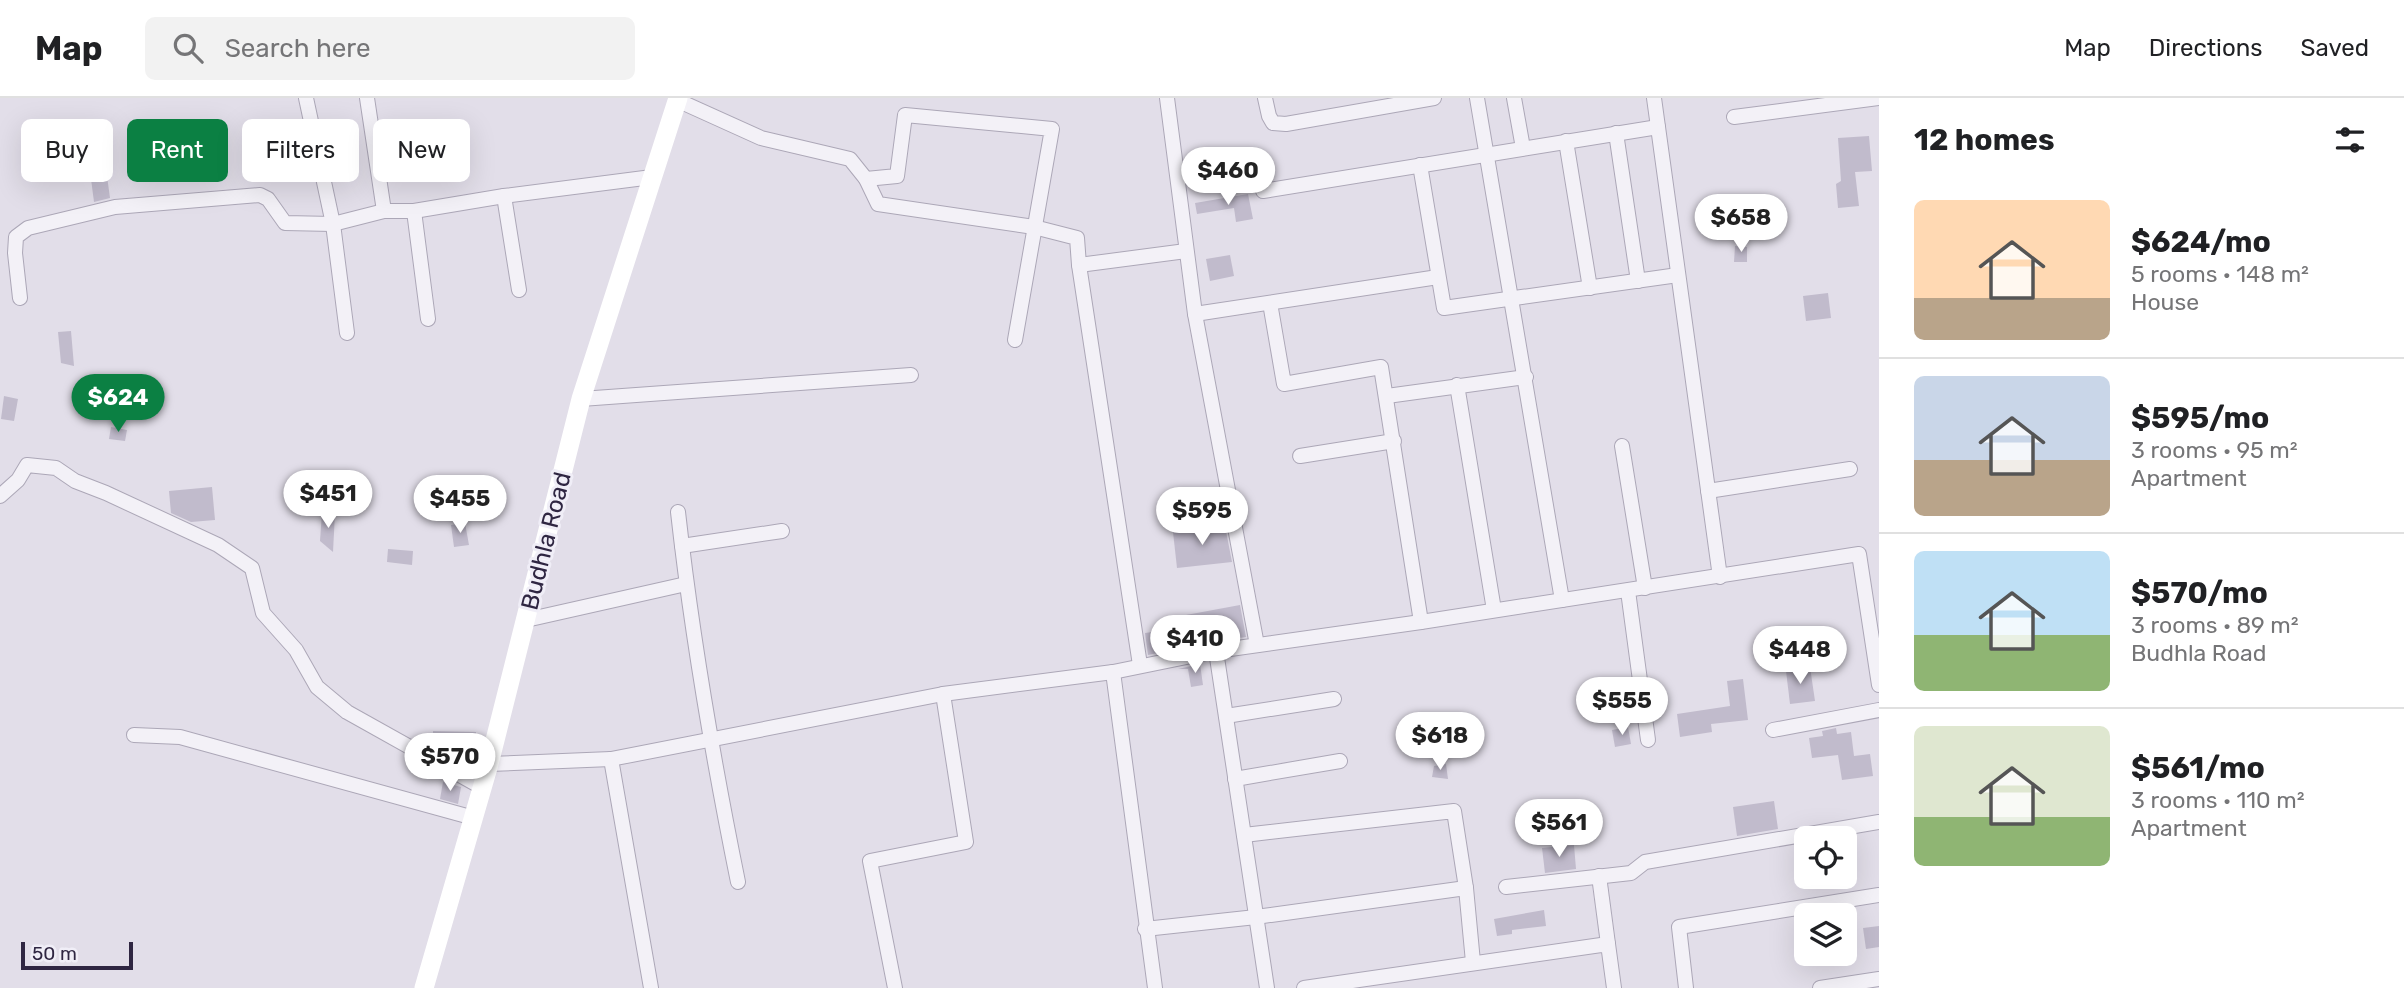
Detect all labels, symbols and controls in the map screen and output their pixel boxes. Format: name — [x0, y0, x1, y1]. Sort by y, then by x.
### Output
search box — [145, 17, 635, 80]
text: Map — [35, 29, 103, 68]
icon: search — [169, 29, 207, 67]
text: Search here — [225, 33, 370, 64]
text: Map — [2064, 34, 2111, 62]
text: Directions — [2149, 34, 2262, 62]
text: Saved — [2300, 34, 2369, 62]
chip: Buy — [21, 119, 113, 182]
chip: Rent — [127, 119, 228, 182]
chip: Filters — [242, 119, 359, 182]
chip: New — [373, 119, 470, 182]
icon: filters — [2331, 121, 2369, 159]
text: 12 homes — [1914, 122, 2055, 158]
pin: $460 — [1187, 148, 1269, 207]
text: $460 — [1197, 156, 1259, 184]
pin: $658 — [1700, 194, 1782, 254]
text: $658 — [1711, 203, 1771, 231]
text: $624/mo — [2131, 224, 2271, 260]
icon: home — [1970, 228, 2054, 312]
text: 5 rooms · 148 m² — [2131, 260, 2309, 288]
text: House — [2131, 288, 2199, 316]
pin: $624 — [77, 374, 159, 434]
text: $624 — [88, 383, 148, 411]
text: $595/mo — [2131, 400, 2269, 436]
icon: home — [1970, 404, 2054, 488]
text: 3 rooms · 95 m² — [2131, 436, 2298, 464]
text: Apartment — [2131, 464, 2247, 492]
street label: Budhla Road — [515, 469, 577, 613]
pin: $451 — [287, 470, 369, 530]
pin: $455 — [419, 476, 501, 535]
text: $451 — [299, 479, 357, 507]
text: $455 — [430, 484, 490, 512]
pin: $595 — [1161, 488, 1243, 547]
text: $595 — [1172, 496, 1232, 524]
text: $570/mo — [2131, 575, 2268, 611]
icon: home — [1970, 579, 2054, 663]
text: 3 rooms · 89 m² — [2131, 611, 2299, 639]
pin: $410 — [1154, 616, 1236, 675]
text: $410 — [1166, 624, 1224, 652]
pin: $448 — [1759, 626, 1841, 686]
text: $448 — [1769, 635, 1831, 663]
text: Budhla Road — [2131, 639, 2266, 667]
pin: $555 — [1581, 678, 1663, 737]
text: $555 — [1592, 686, 1652, 714]
pin: $618 — [1399, 712, 1481, 772]
text: $618 — [1412, 721, 1468, 749]
pin: $570 — [409, 734, 491, 793]
text: $570 — [420, 742, 480, 770]
text: $561/mo — [2131, 750, 2265, 786]
icon: home — [1970, 754, 2054, 838]
text: 3 rooms · 110 m² — [2131, 786, 2305, 814]
pin: $561 — [1518, 800, 1600, 859]
text: $561 — [1531, 808, 1587, 836]
text: Apartment — [2131, 814, 2247, 842]
map controls — [1794, 826, 1857, 966]
button: locate — [1794, 826, 1857, 889]
button: layers — [1794, 903, 1857, 966]
scale bar — [21, 939, 133, 971]
text: 50 m — [32, 942, 77, 965]

